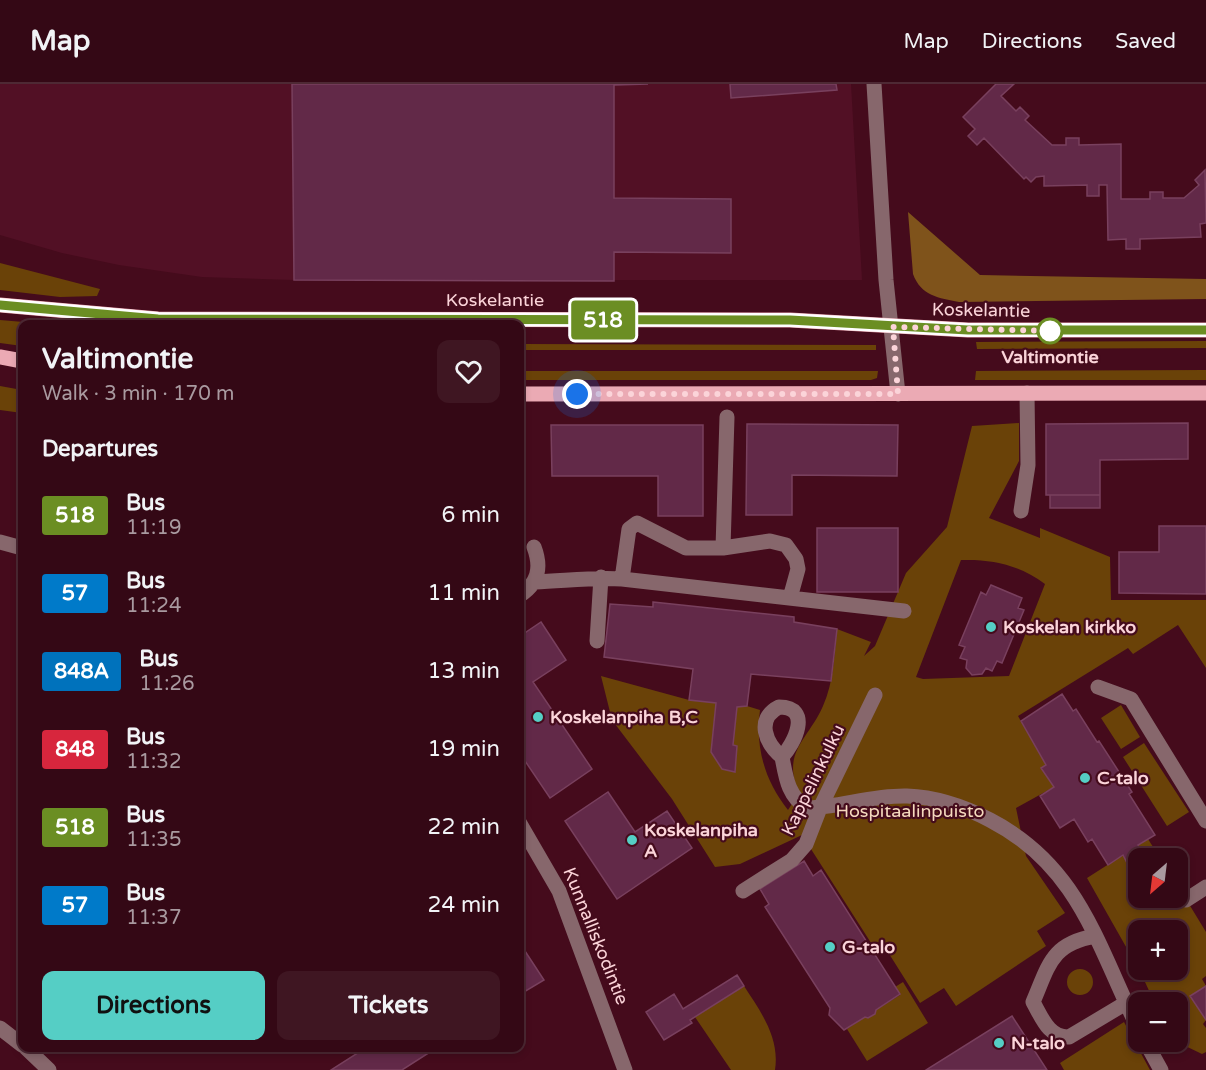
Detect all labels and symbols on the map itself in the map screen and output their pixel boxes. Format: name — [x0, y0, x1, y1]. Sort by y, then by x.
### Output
street label: Koskelantie — [446, 289, 544, 311]
street label: Koskelantie — [932, 298, 1030, 322]
line badge: 518 — [568, 300, 638, 340]
marker: Valtimontie — [1037, 318, 1063, 344]
place label: Valtimontie — [1001, 346, 1099, 368]
your location — [562, 379, 592, 409]
place label: Koskelan kirkko — [1003, 616, 1136, 638]
marker: Koskelan kirkko — [984, 620, 998, 634]
place label: Koskelanpiha B,C — [550, 706, 698, 728]
marker: Koskelanpiha B,C — [531, 710, 545, 724]
street label: Kappelinkulku — [777, 721, 849, 839]
place label: C-talo — [1097, 767, 1149, 789]
marker: C-talo — [1078, 771, 1092, 785]
park label: Hospitaalinpuisto — [836, 800, 984, 822]
place label: Koskelanpiha A — [644, 819, 758, 862]
marker: Koskelanpiha A — [625, 833, 639, 847]
north arrow — [1128, 848, 1188, 908]
street label: Kunnalliskodintie — [558, 864, 634, 1008]
place label: G-talo — [842, 936, 895, 958]
marker: G-talo — [823, 940, 837, 954]
place label: N-talo — [1011, 1032, 1065, 1054]
marker: N-talo — [992, 1036, 1006, 1050]

